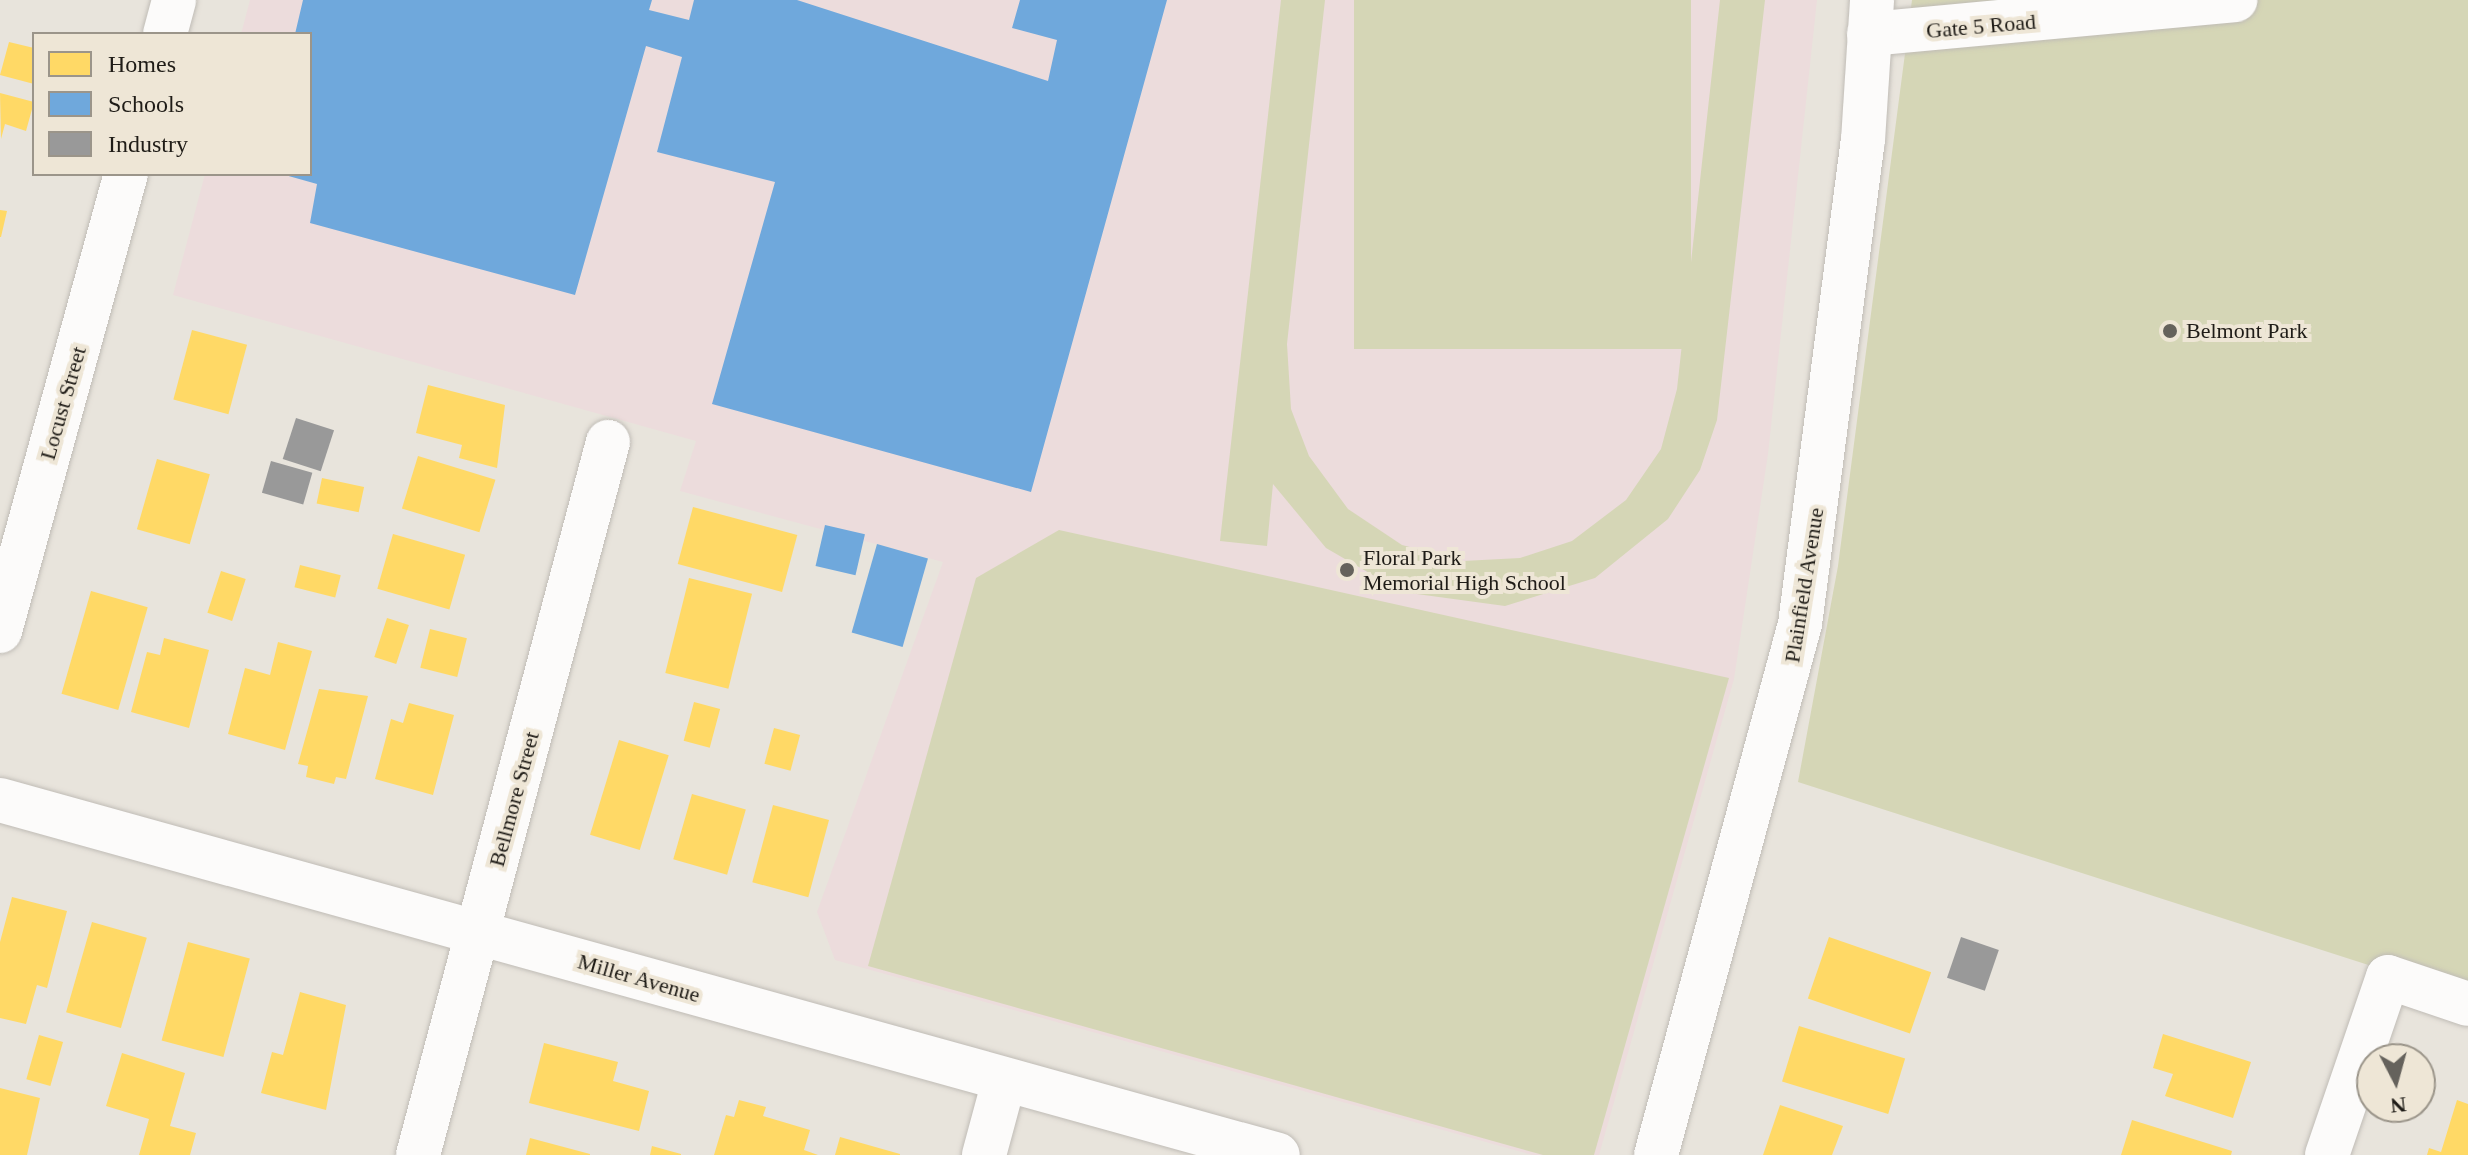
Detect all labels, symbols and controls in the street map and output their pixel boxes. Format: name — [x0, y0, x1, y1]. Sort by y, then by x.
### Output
street label: Gate 5 Road — [1925, 8, 2037, 44]
legend — [32, 32, 312, 176]
text: Homes — [108, 51, 176, 77]
text: Schools — [108, 91, 184, 117]
text: Industry — [108, 131, 188, 157]
place label: Belmont Park — [2186, 318, 2308, 344]
marker: Belmont Park — [2161, 322, 2179, 340]
street label: Locust Street — [34, 343, 92, 463]
street label: Plainfield Avenue — [1779, 505, 1829, 665]
place label: Floral Park Memorial High School — [1363, 544, 1566, 596]
marker: Floral Park Memorial High School — [1338, 561, 1356, 579]
street label: Bellmore Street — [483, 729, 545, 869]
street label: Miller Avenue — [574, 948, 704, 1008]
north arrow — [2356, 1043, 2436, 1123]
text: N — [2389, 1092, 2408, 1119]

